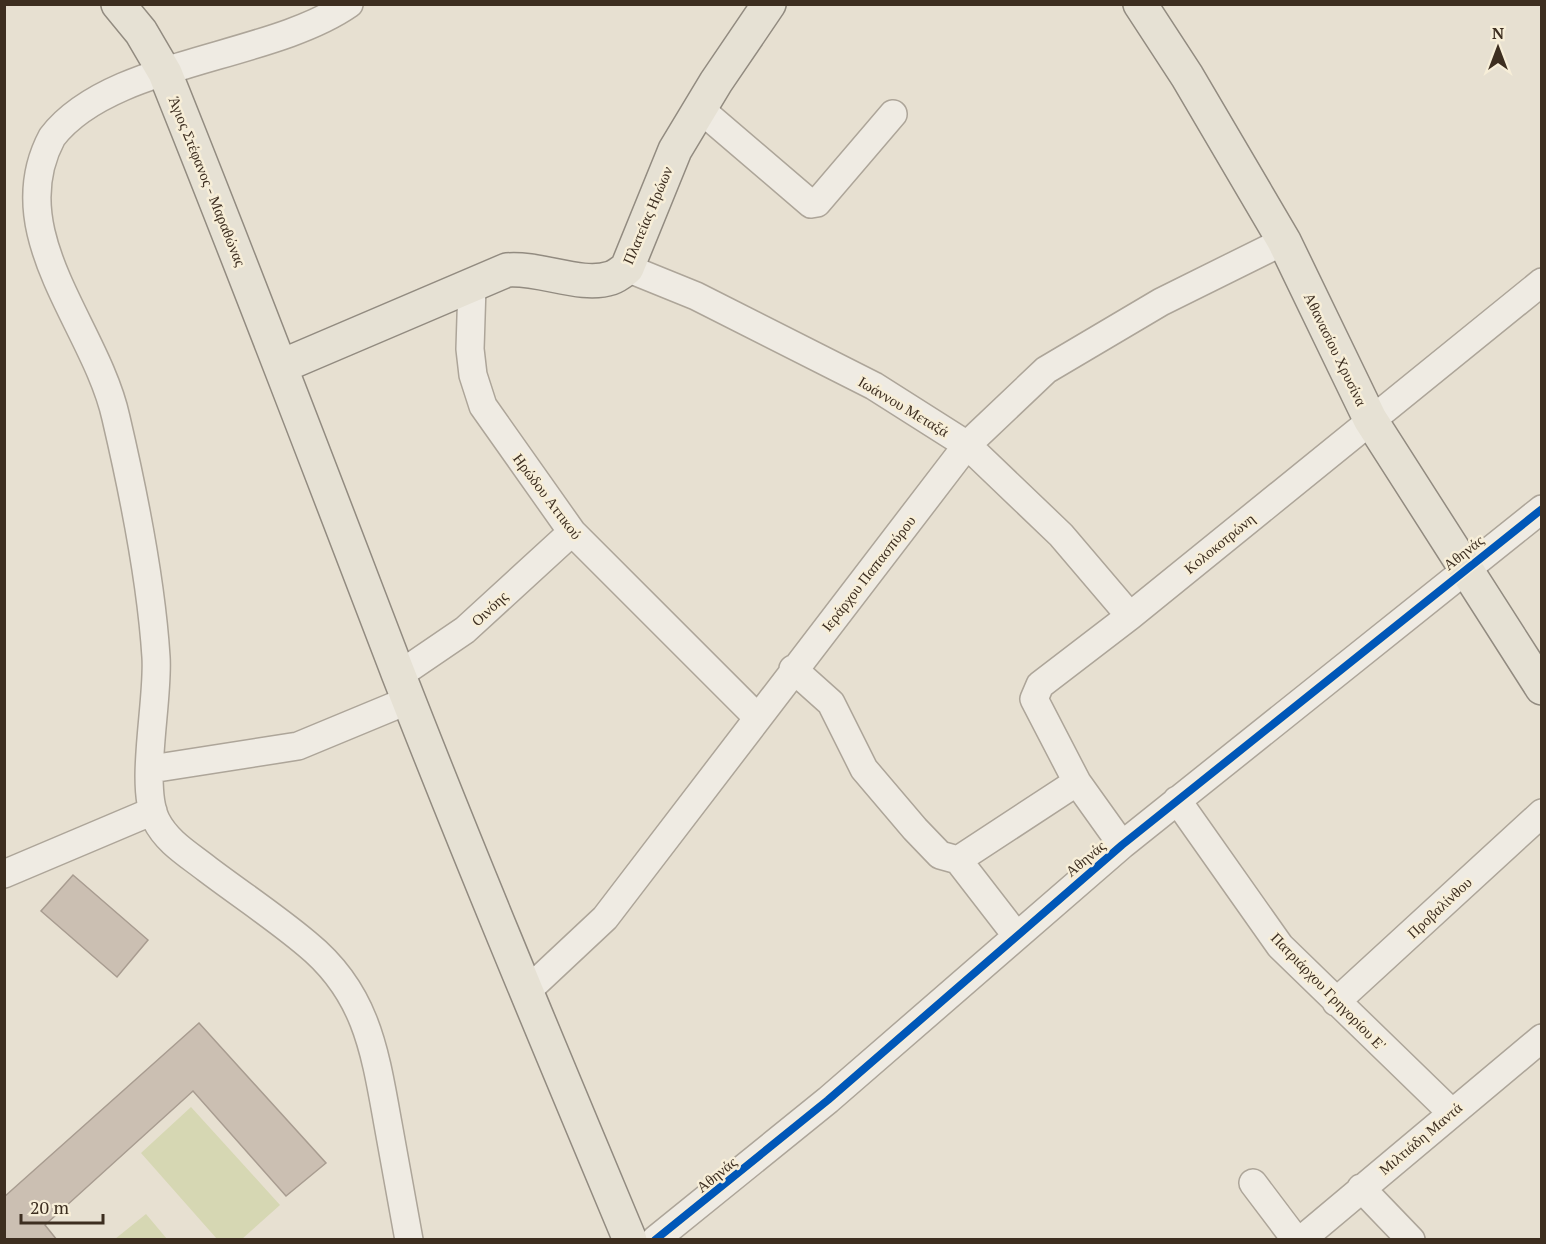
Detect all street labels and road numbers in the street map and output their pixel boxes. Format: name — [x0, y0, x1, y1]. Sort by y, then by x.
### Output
street label: Άγιος Στέφανος - Μαραθώνας — [165, 93, 251, 269]
street label: Πλατείας Ηρώων — [617, 163, 677, 267]
street label: Αθανασίου Χρυσίνα — [1300, 289, 1372, 409]
street label: Ιωάννου Μεταξά — [855, 371, 953, 441]
street label: Ηρώδου Αττικού — [509, 449, 587, 543]
street label: Κολοκοτρώνη — [1179, 508, 1259, 578]
street label: Ιεράρχου Παπασπύρου — [816, 511, 920, 635]
street label: Αθηνάς — [1439, 530, 1487, 574]
street label: Οινόης — [466, 586, 512, 630]
street label: Αθηνάς — [1061, 835, 1109, 881]
street label: Προβαλίνθου — [1402, 872, 1476, 942]
street label: Πατριάρχου Γρηγορίου Ε' — [1267, 928, 1391, 1054]
street label: Μιλτιάδη Μαντά — [1374, 1097, 1466, 1179]
street label: Αθηνάς — [692, 1152, 740, 1196]

